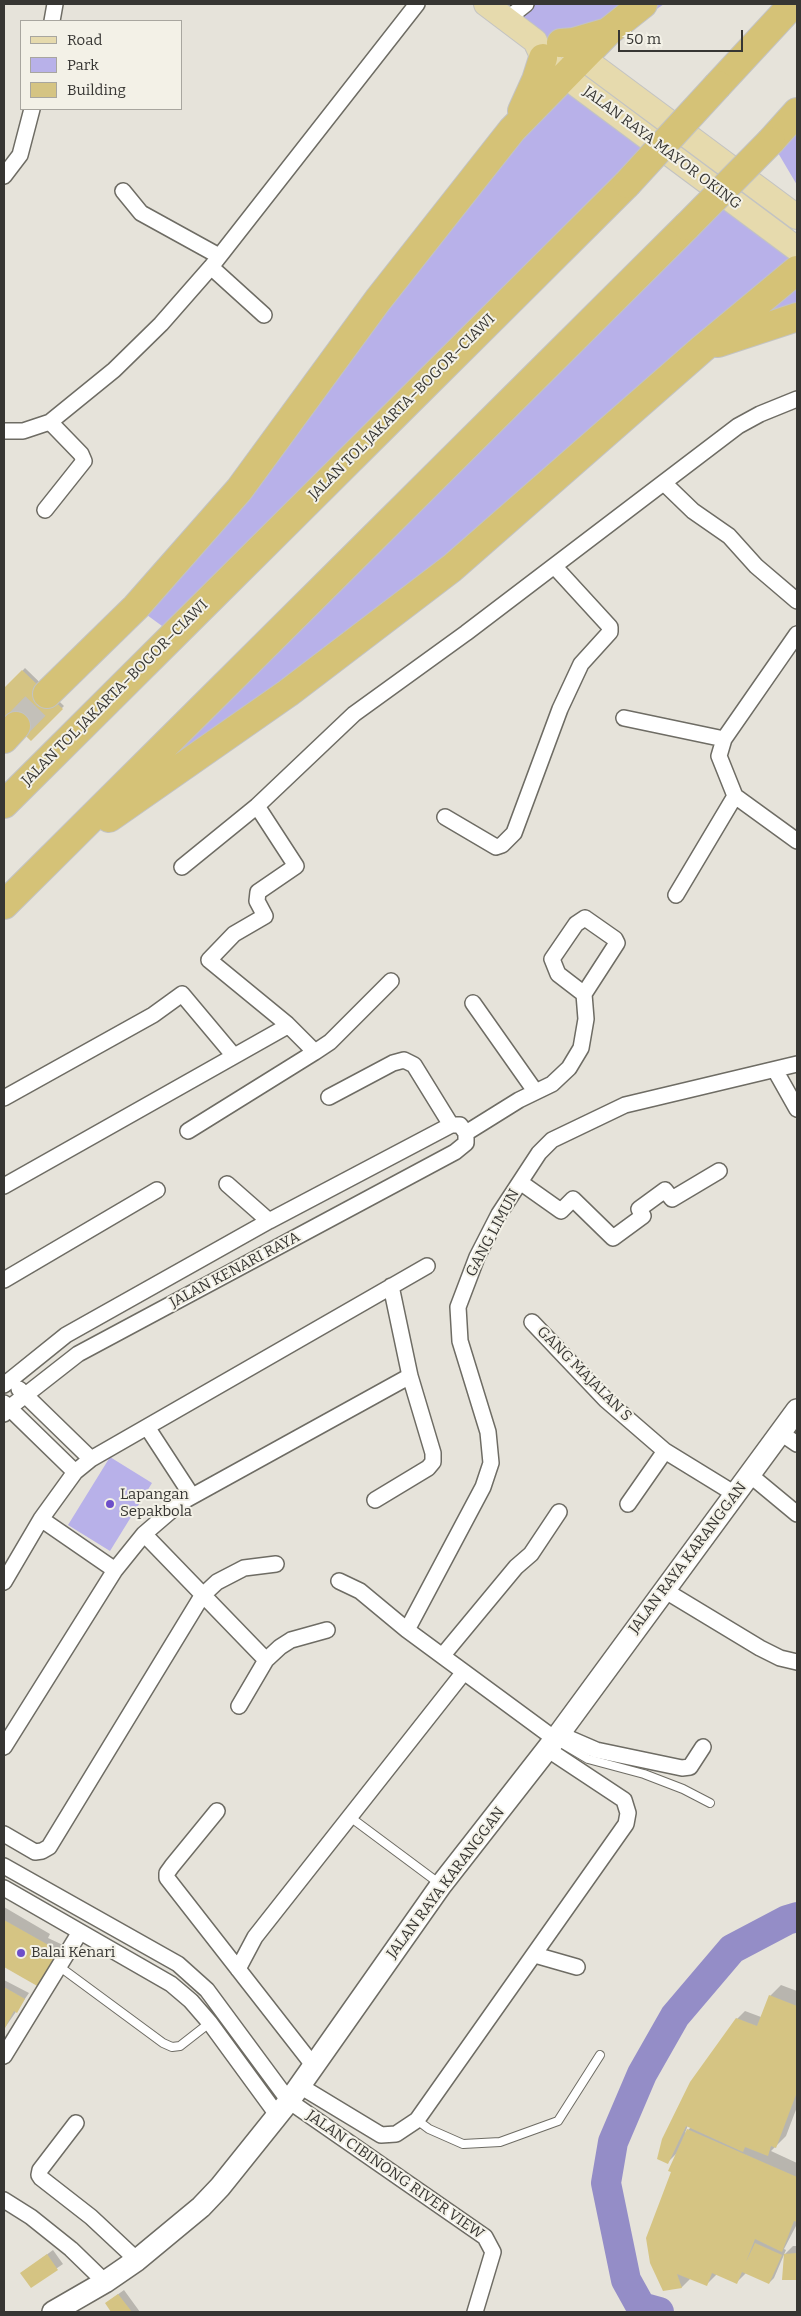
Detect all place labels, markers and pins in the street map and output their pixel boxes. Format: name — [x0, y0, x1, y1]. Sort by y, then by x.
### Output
place label: Lapangan Sepakbola — [120, 1486, 192, 1521]
marker: Lapangan Sepakbola — [104, 1498, 116, 1510]
place label: Balai Kenari — [31, 1944, 115, 1962]
marker: Balai Kenari — [15, 1947, 27, 1959]

